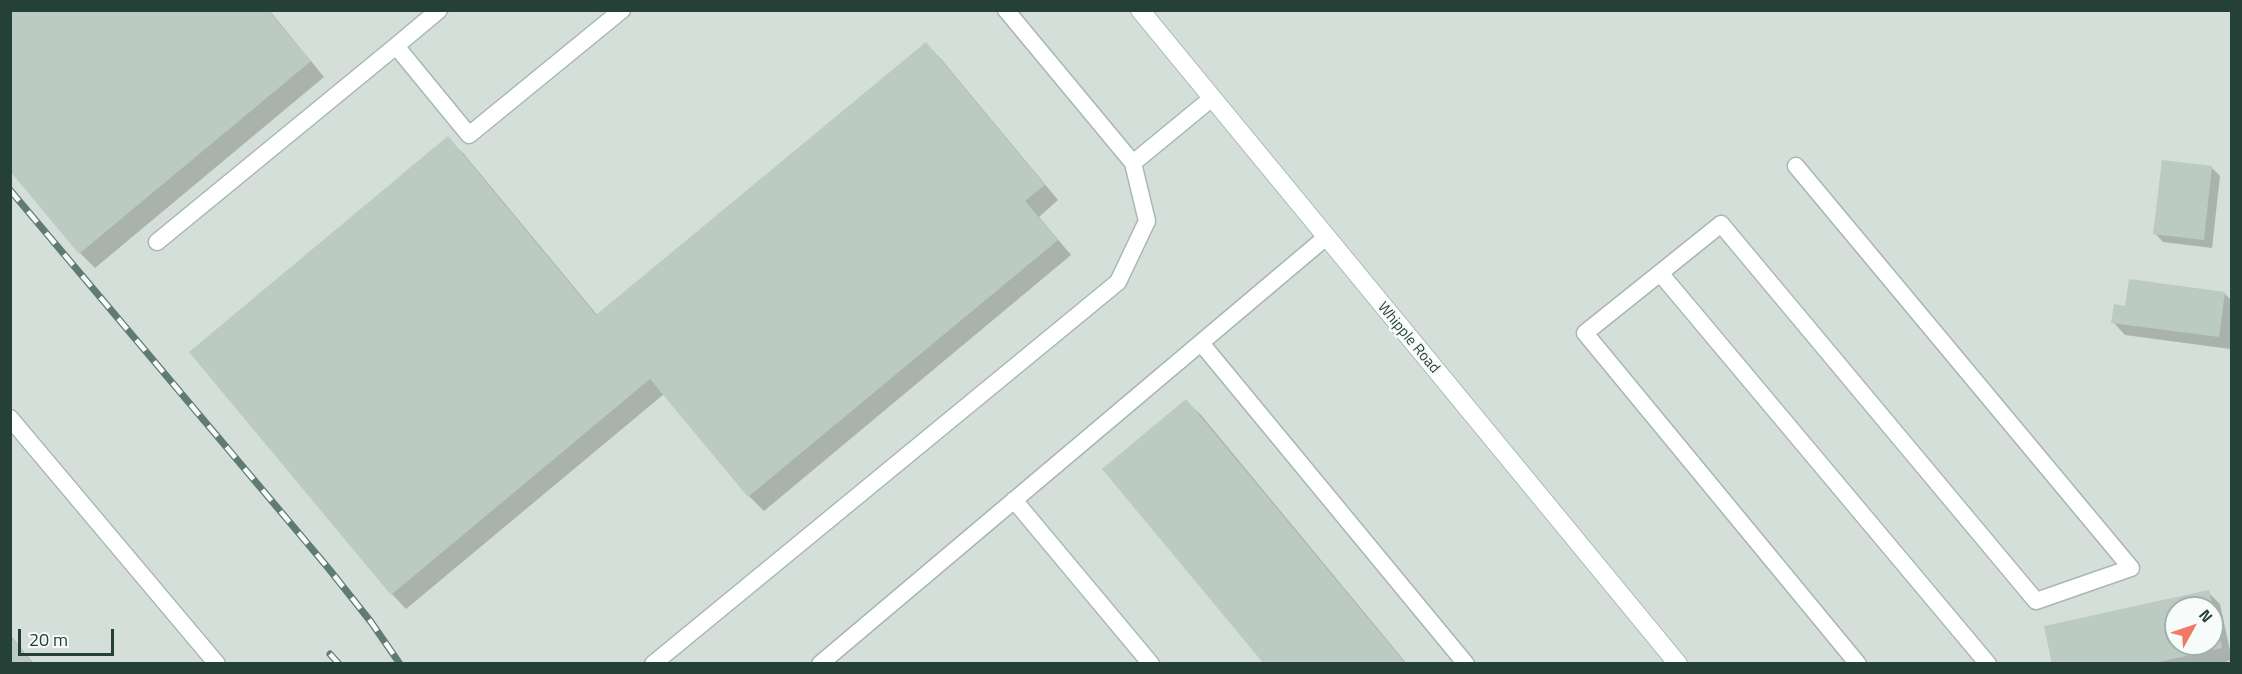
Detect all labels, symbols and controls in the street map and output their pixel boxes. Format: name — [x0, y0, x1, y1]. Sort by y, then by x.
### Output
street label: Whipple Road — [1373, 299, 1443, 377]
north arrow — [2164, 596, 2224, 656]
text: N — [2193, 604, 2219, 628]
scale bar — [21, 617, 117, 655]
text: 20 m — [29, 626, 68, 653]

